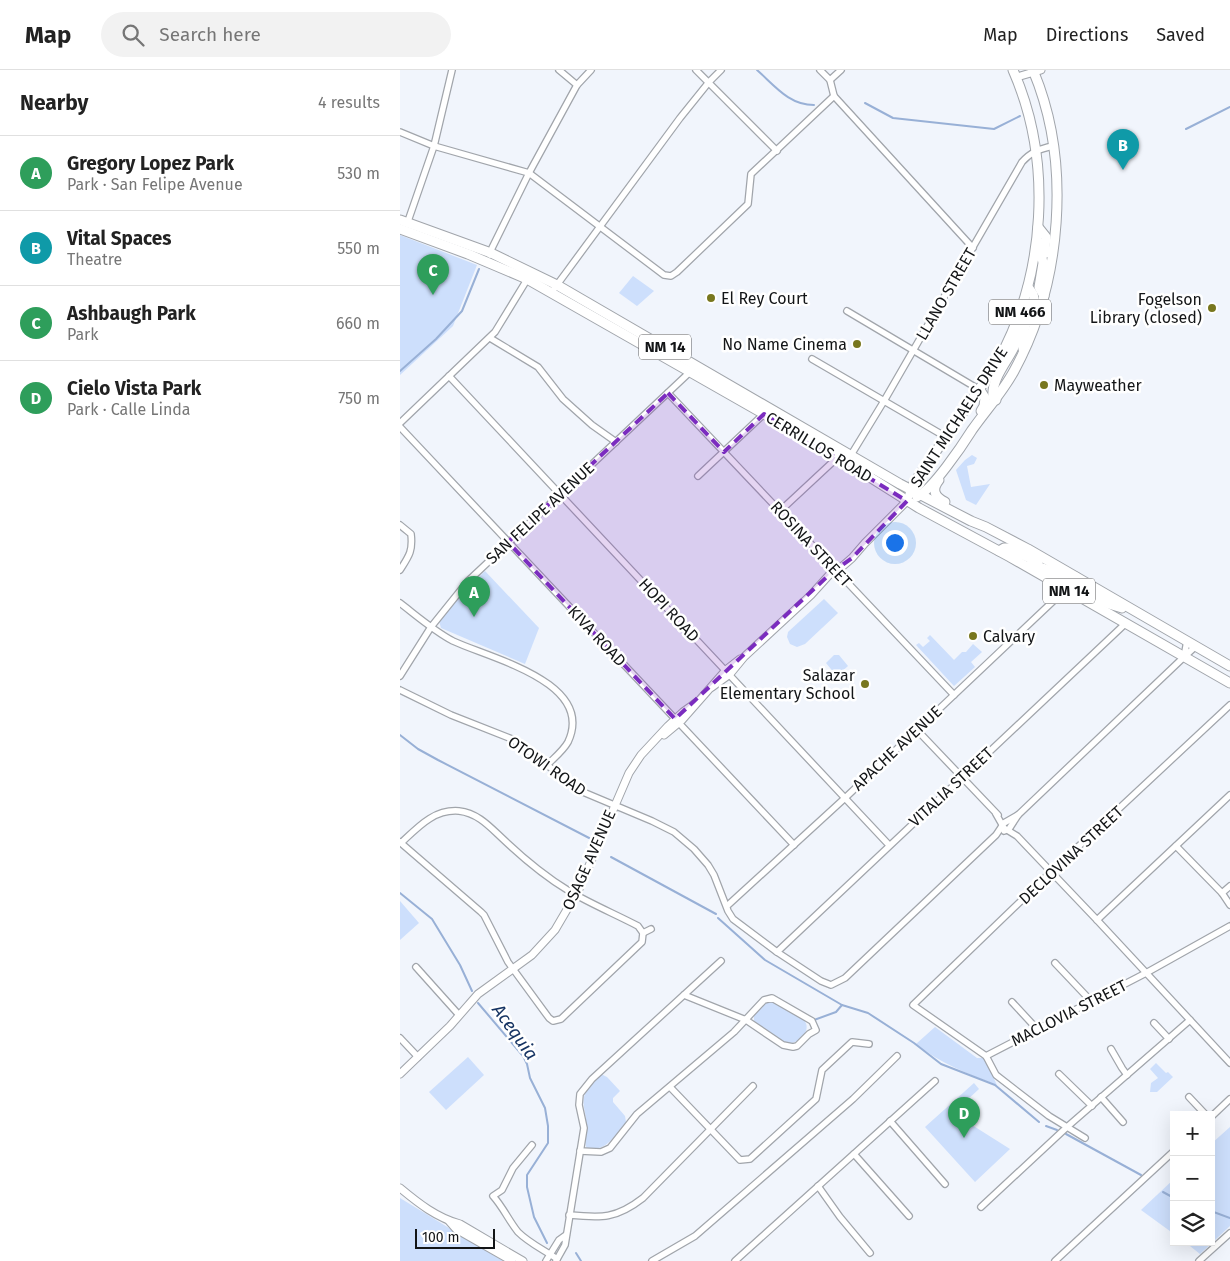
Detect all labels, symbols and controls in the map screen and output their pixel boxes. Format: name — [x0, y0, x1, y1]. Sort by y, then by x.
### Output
search box — [101, 12, 451, 57]
text: Map — [25, 21, 71, 49]
icon: search — [119, 21, 147, 49]
text: Search here — [159, 23, 261, 46]
text: Map — [983, 24, 1018, 46]
text: Directions — [1046, 24, 1128, 46]
text: Saved — [1156, 24, 1205, 46]
text: Nearby — [20, 90, 88, 116]
text: 4 results — [318, 93, 380, 112]
pin: B — [1107, 129, 1139, 170]
text: Gregory Lopez Park — [67, 152, 234, 175]
text: A — [31, 164, 41, 183]
text: 530 m — [337, 164, 380, 183]
text: Park · San Felipe Avenue — [67, 175, 243, 194]
text: Vital Spaces — [67, 227, 171, 250]
text: B — [31, 239, 41, 258]
text: 550 m — [337, 239, 380, 258]
street label: LLANO STREET — [912, 244, 980, 343]
text: Theatre — [67, 250, 122, 269]
pin: C — [417, 254, 449, 295]
place label: El Rey Court — [721, 289, 808, 308]
place label: Fogelson Library (closed) — [1090, 290, 1202, 327]
marker: El Rey Court — [705, 292, 717, 304]
road number: NM 466 — [989, 300, 1051, 324]
text: Ashbaugh Park — [67, 302, 196, 325]
marker: Fogelson Library (closed) — [1206, 302, 1218, 314]
text: C — [31, 314, 41, 333]
text: 660 m — [336, 314, 380, 333]
text: Park — [67, 325, 99, 344]
road number: NM 14 — [639, 334, 691, 360]
place label: No Name Cinema — [722, 335, 847, 354]
marker: No Name Cinema — [851, 338, 863, 350]
street label: SAINT MICHAELS DRIVE — [906, 343, 1012, 491]
place label: Mayweather — [1054, 376, 1142, 395]
text: Cielo Vista Park — [67, 377, 201, 400]
marker: Mayweather — [1038, 379, 1050, 391]
text: D — [31, 389, 41, 408]
text: 750 m — [338, 389, 380, 408]
text: Park · Calle Linda — [67, 400, 191, 419]
street label: CERRILLOS ROAD — [762, 408, 876, 486]
street label: SAN FELIPE AVENUE — [482, 458, 598, 568]
street label: ROSINA STREET — [767, 497, 856, 591]
your location — [882, 530, 908, 556]
street label: HOPI ROAD — [635, 574, 703, 646]
pin: A — [458, 576, 490, 617]
road number: NM 14 — [1043, 578, 1095, 604]
street label: KIVA ROAD — [564, 602, 630, 670]
place label: Calvary — [983, 627, 1035, 646]
marker: Calvary — [967, 630, 979, 642]
place label: Salazar Elementary School — [720, 666, 856, 703]
marker: Salazar Elementary School — [859, 678, 871, 690]
street label: APACHE AVENUE — [848, 702, 946, 794]
street label: OTOWI ROAD — [504, 732, 590, 800]
street label: VITALIA STREET — [905, 743, 998, 831]
street label: DECLOVINA STREET — [1015, 801, 1128, 908]
street label: OSAGE AVENUE — [558, 807, 620, 913]
street label: MACLOVIA STREET — [1008, 975, 1131, 1050]
water label: Acequia — [487, 999, 543, 1064]
pin: D — [948, 1097, 980, 1138]
map controls — [1170, 1111, 1215, 1246]
button: + — [1170, 1111, 1215, 1156]
button: − — [1170, 1156, 1215, 1201]
button: layers — [1170, 1201, 1215, 1246]
scale bar — [415, 1226, 495, 1249]
text: 100 m — [422, 1229, 459, 1246]

